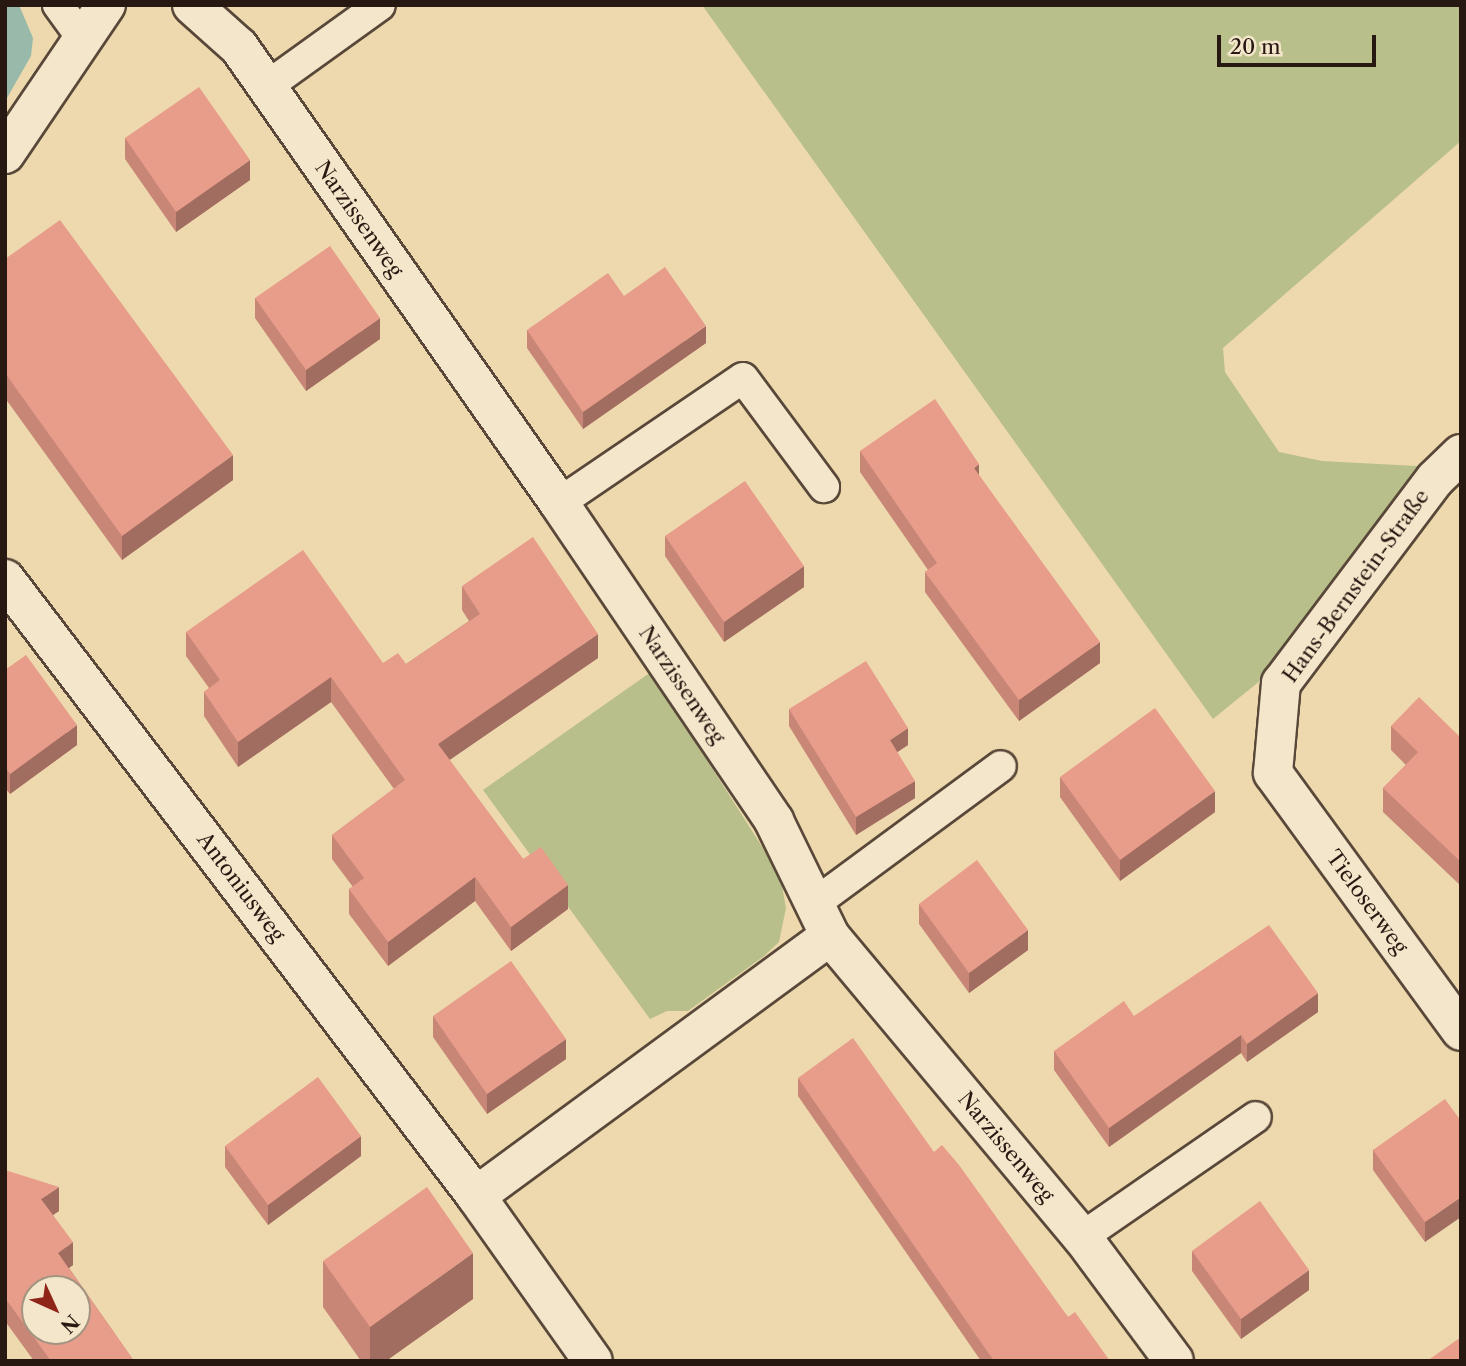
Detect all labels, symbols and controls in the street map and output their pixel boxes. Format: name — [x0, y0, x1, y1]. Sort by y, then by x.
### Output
scale bar — [1221, 21, 1380, 65]
text: 20 m — [1230, 34, 1281, 59]
street label: Narzissenweg — [310, 156, 408, 282]
street label: Hans-Bernstein-Straße — [1277, 485, 1435, 687]
street label: Narzissenweg — [633, 621, 731, 749]
street label: Antoniusweg — [192, 827, 290, 947]
street label: Tieloserweg — [1321, 845, 1413, 959]
street label: Narzissenweg — [953, 1087, 1059, 1207]
north arrow — [21, 1275, 91, 1345]
text: N — [56, 1310, 84, 1338]

